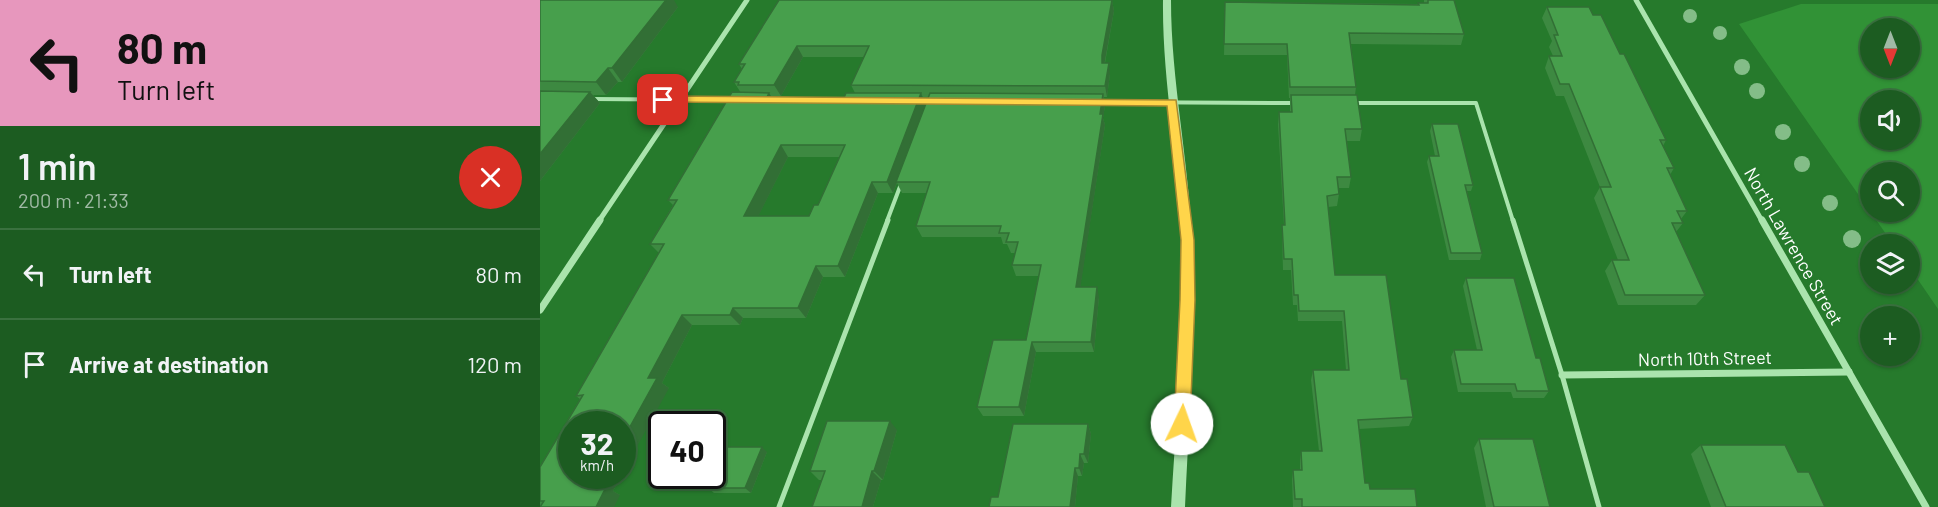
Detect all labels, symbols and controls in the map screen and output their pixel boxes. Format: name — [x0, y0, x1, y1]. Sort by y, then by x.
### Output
north arrow — [1860, 18, 1920, 78]
map controls — [1860, 18, 1920, 366]
text: 80 m — [117, 22, 207, 72]
icon: left — [18, 24, 96, 102]
text: Turn left — [117, 73, 215, 105]
pin — [637, 74, 688, 125]
icon: arrive — [646, 83, 679, 116]
button: sound — [1860, 90, 1920, 150]
text: 1 min — [18, 144, 97, 187]
button: close — [459, 146, 522, 209]
button: search — [1860, 162, 1920, 222]
street label: North Lawrence Street — [1740, 163, 1848, 329]
text: 200 m · 21:33 — [18, 188, 129, 212]
button: layers — [1860, 234, 1920, 294]
icon: left — [18, 258, 51, 291]
text: Turn left — [69, 261, 152, 287]
text: 80 m — [476, 261, 522, 287]
button: + — [1860, 306, 1920, 366]
street label: North 10th Street — [1638, 346, 1772, 370]
icon: arrive — [18, 348, 51, 381]
text: Arrive at destination — [69, 351, 268, 377]
text: 120 m — [467, 351, 522, 377]
position arrow — [1150, 392, 1214, 456]
speed limit sign: 40 — [648, 411, 726, 489]
text: 32 — [581, 425, 614, 461]
text: km/h — [580, 456, 614, 474]

